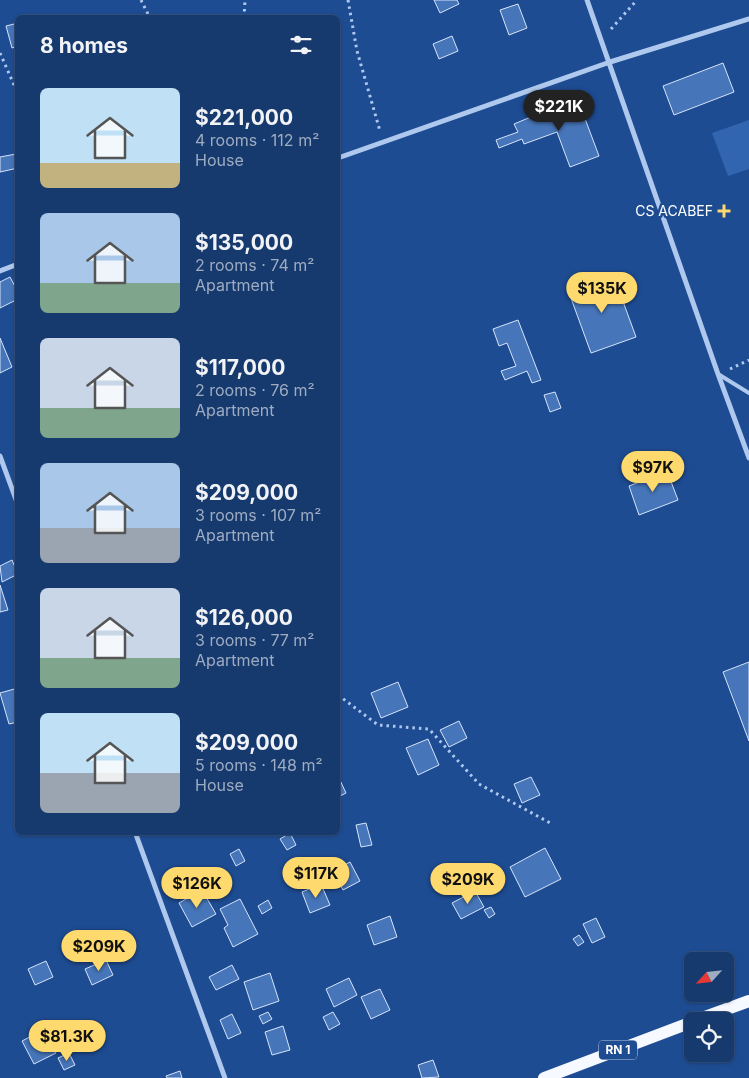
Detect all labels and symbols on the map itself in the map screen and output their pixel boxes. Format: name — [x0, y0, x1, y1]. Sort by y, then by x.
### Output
pin: $221K — [524, 90, 594, 132]
place label: CS ACABEF — [635, 202, 713, 219]
marker: CS ACABEF — [717, 204, 731, 218]
pin: $135K — [567, 272, 637, 314]
pin: $97K — [623, 450, 683, 493]
pin: $117K — [281, 856, 351, 899]
pin: $209K — [433, 862, 503, 905]
pin: $126K — [162, 866, 232, 909]
pin: $209K — [64, 930, 134, 972]
north arrow — [684, 952, 734, 1002]
pin: $81.3K — [26, 1020, 108, 1062]
road number: RN 1 — [599, 1040, 637, 1060]

